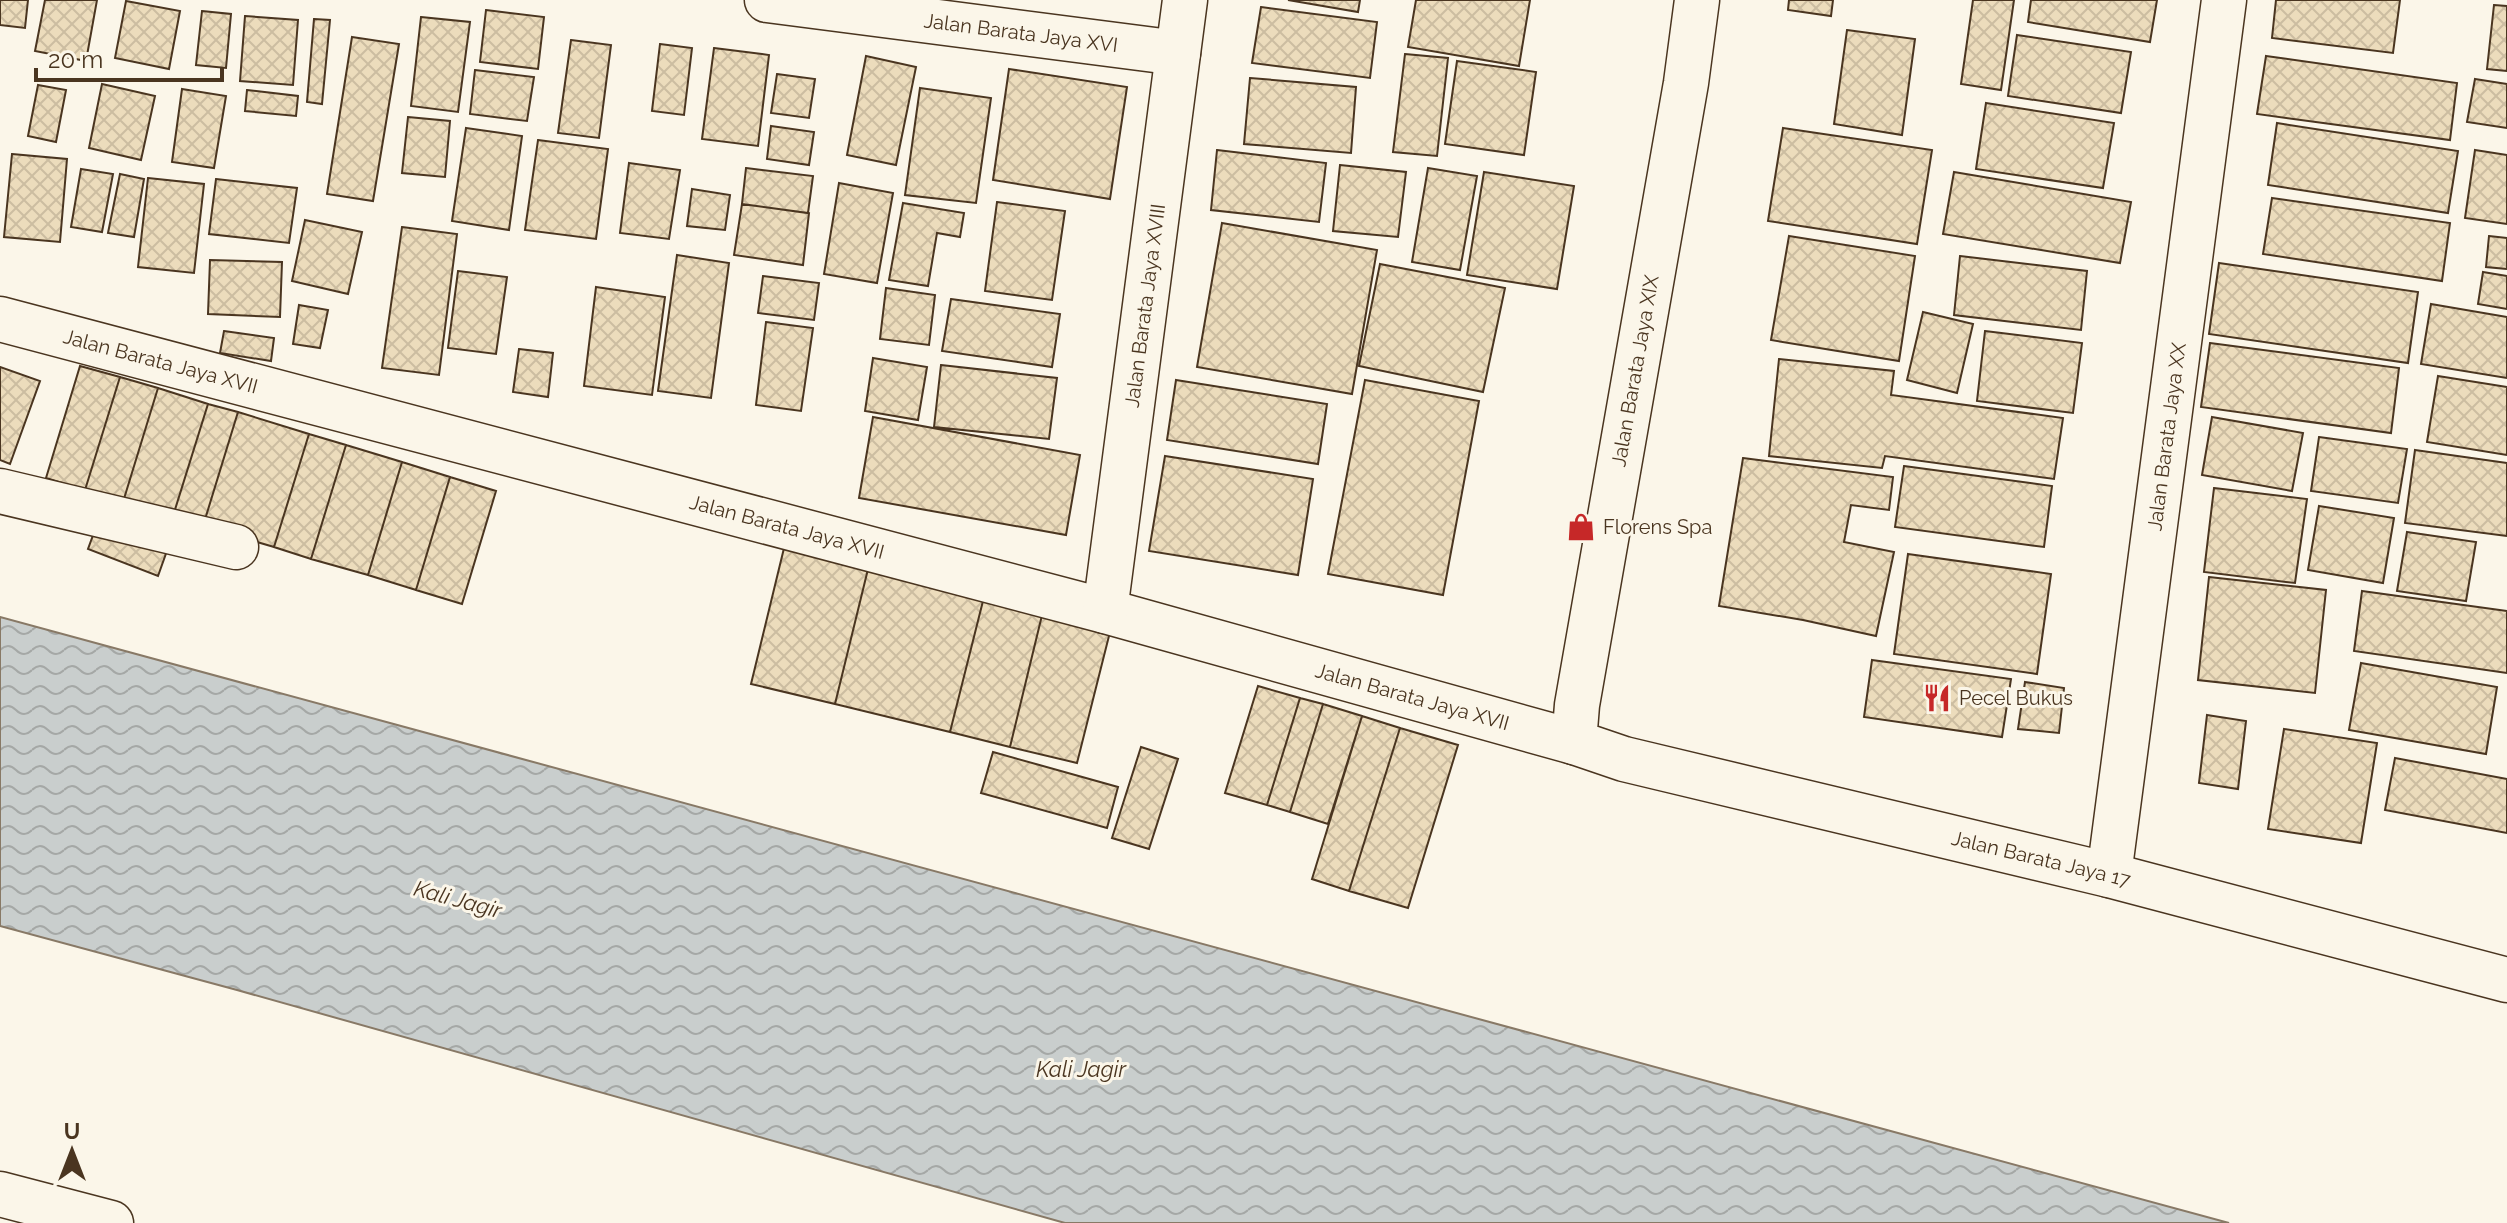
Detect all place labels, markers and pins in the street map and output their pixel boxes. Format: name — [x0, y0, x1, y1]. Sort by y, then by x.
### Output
shop icon: Florens Spa — [1566, 512, 1596, 542]
place label: Florens Spa — [1603, 515, 1712, 539]
restaurant icon: Pecel Bukus — [1922, 683, 1952, 713]
place label: Pecel Bukus — [1959, 686, 2073, 710]

